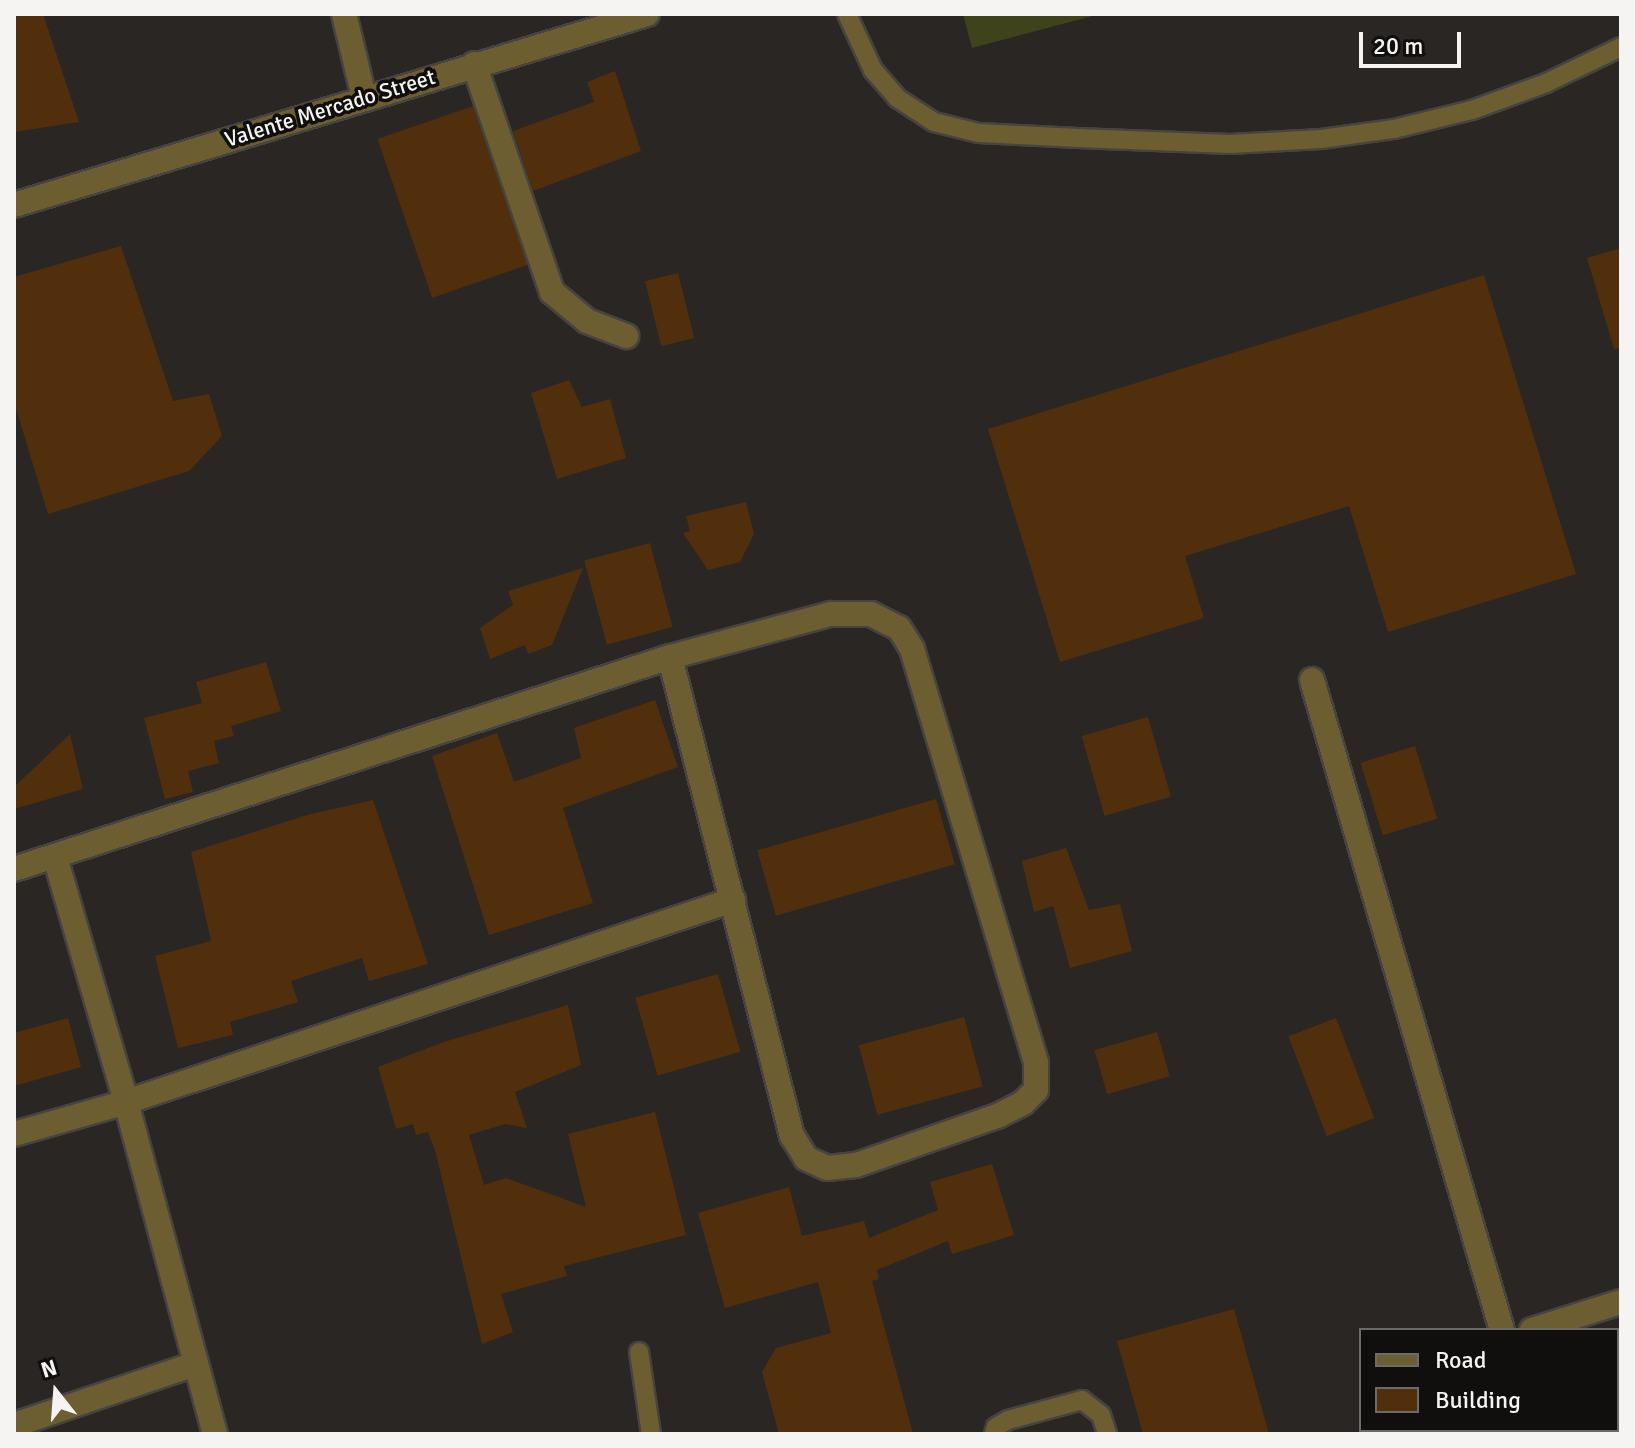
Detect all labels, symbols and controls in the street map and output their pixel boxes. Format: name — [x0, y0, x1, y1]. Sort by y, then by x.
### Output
scale bar — [1363, 16, 1465, 66]
text: 20 m — [1373, 31, 1423, 61]
street label: Valente Mercado Street — [222, 63, 438, 153]
legend — [1359, 1328, 1619, 1432]
text: Road — [1435, 1345, 1486, 1375]
north arrow — [16, 1352, 96, 1432]
text: N — [38, 1353, 60, 1384]
text: Building — [1435, 1385, 1521, 1415]

